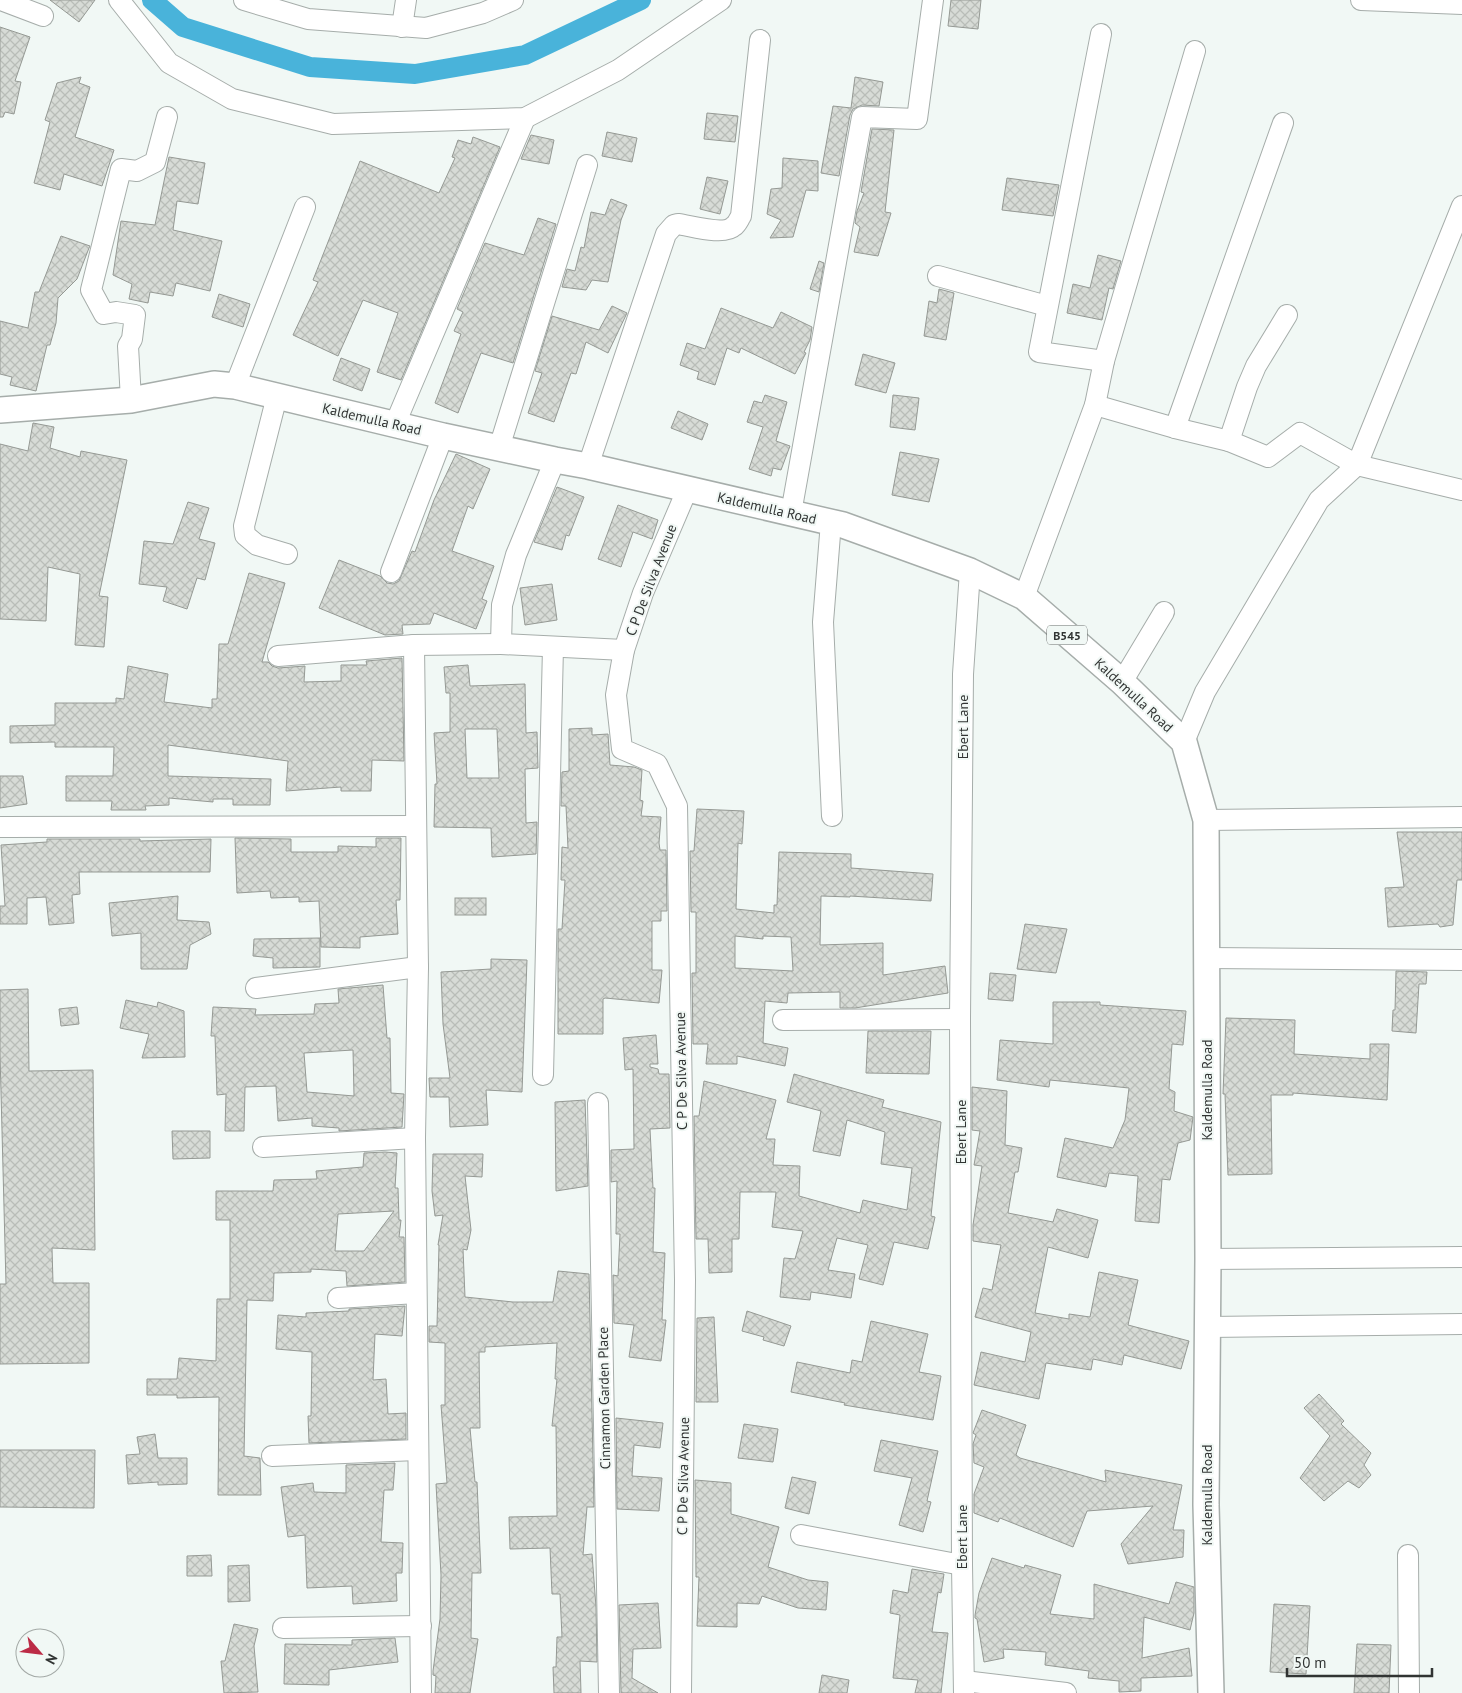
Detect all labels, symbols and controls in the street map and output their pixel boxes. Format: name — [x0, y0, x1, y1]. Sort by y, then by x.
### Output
street label: Kaldemulla Road — [321, 399, 423, 439]
street label: Kaldemulla Road — [716, 488, 818, 528]
street label: C P De Silva Avenue — [621, 522, 681, 638]
road number: B545 — [1047, 626, 1087, 644]
street label: Kaldemulla Road — [1091, 654, 1177, 736]
street label: Ebert Lane — [954, 695, 972, 759]
street label: C P De Silva Avenue — [671, 1012, 691, 1130]
street label: Kaldemulla Road — [1198, 1039, 1216, 1141]
street label: Ebert Lane — [952, 1100, 970, 1164]
street label: Cinnamon Garden Place — [594, 1327, 614, 1469]
street label: C P De Silva Avenue — [673, 1417, 693, 1535]
street label: Kaldemulla Road — [1198, 1444, 1216, 1546]
street label: Ebert Lane — [953, 1505, 971, 1569]
north arrow — [15, 1628, 65, 1678]
scale bar — [1287, 1646, 1432, 1678]
text: N — [41, 1651, 62, 1667]
text: 50 m — [1294, 1653, 1327, 1672]

